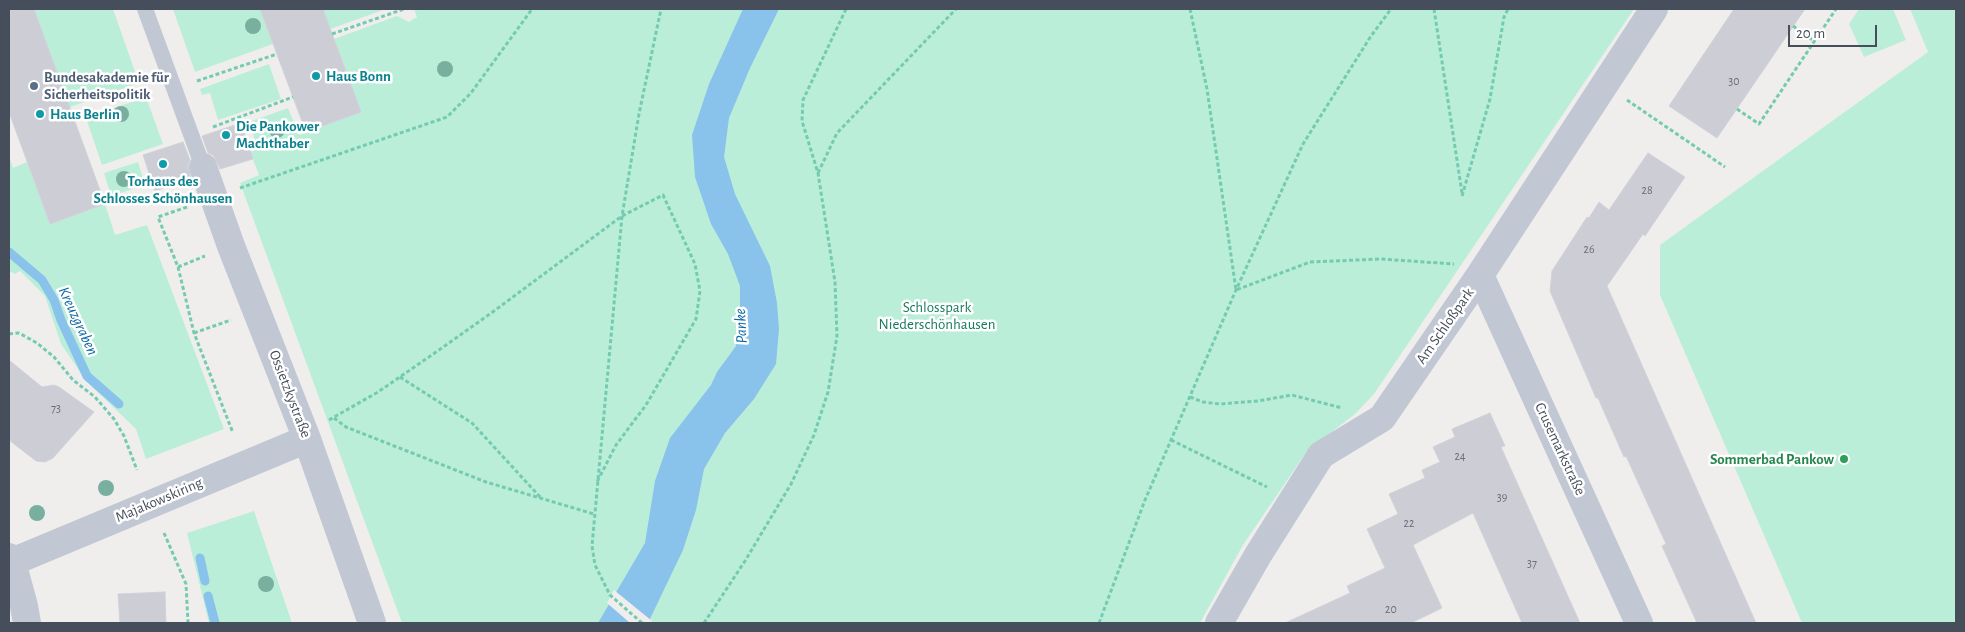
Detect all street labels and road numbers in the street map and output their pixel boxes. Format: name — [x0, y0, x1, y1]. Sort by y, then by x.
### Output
street label: Am Schloßpark — [1412, 285, 1478, 367]
street label: Ossietzkystraße — [265, 348, 315, 440]
street label: Crusemarkstraße — [1531, 400, 1589, 498]
street label: Majakowskiring — [113, 474, 205, 526]

